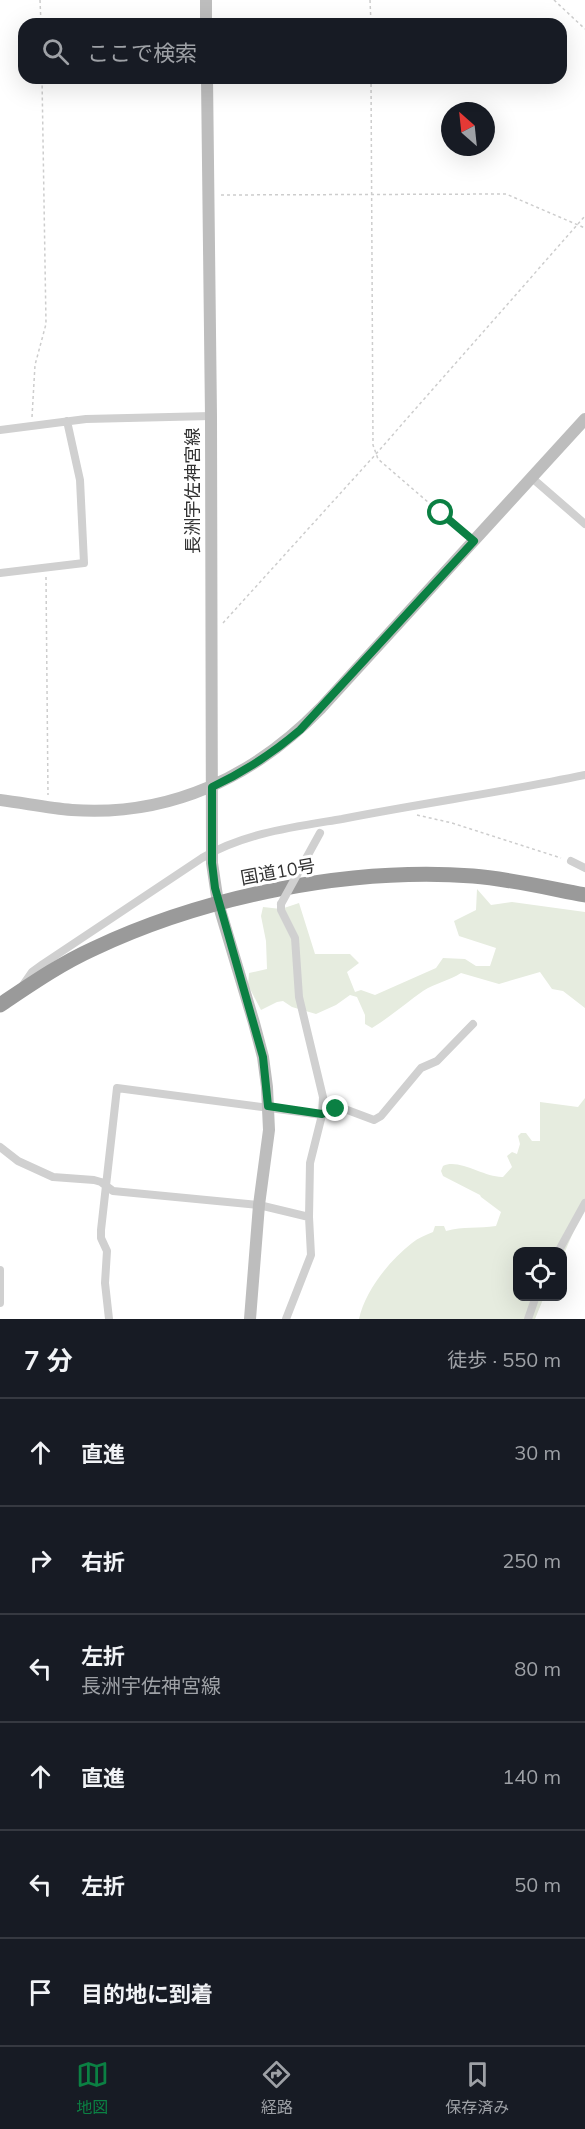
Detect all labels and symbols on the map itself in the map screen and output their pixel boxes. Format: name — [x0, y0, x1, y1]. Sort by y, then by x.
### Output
north arrow — [441, 102, 495, 156]
street label: 長洲宇佐神宮線 — [181, 428, 204, 554]
route start — [427, 499, 453, 525]
street label: 国道10号 — [239, 854, 317, 889]
route end — [322, 1095, 348, 1121]

